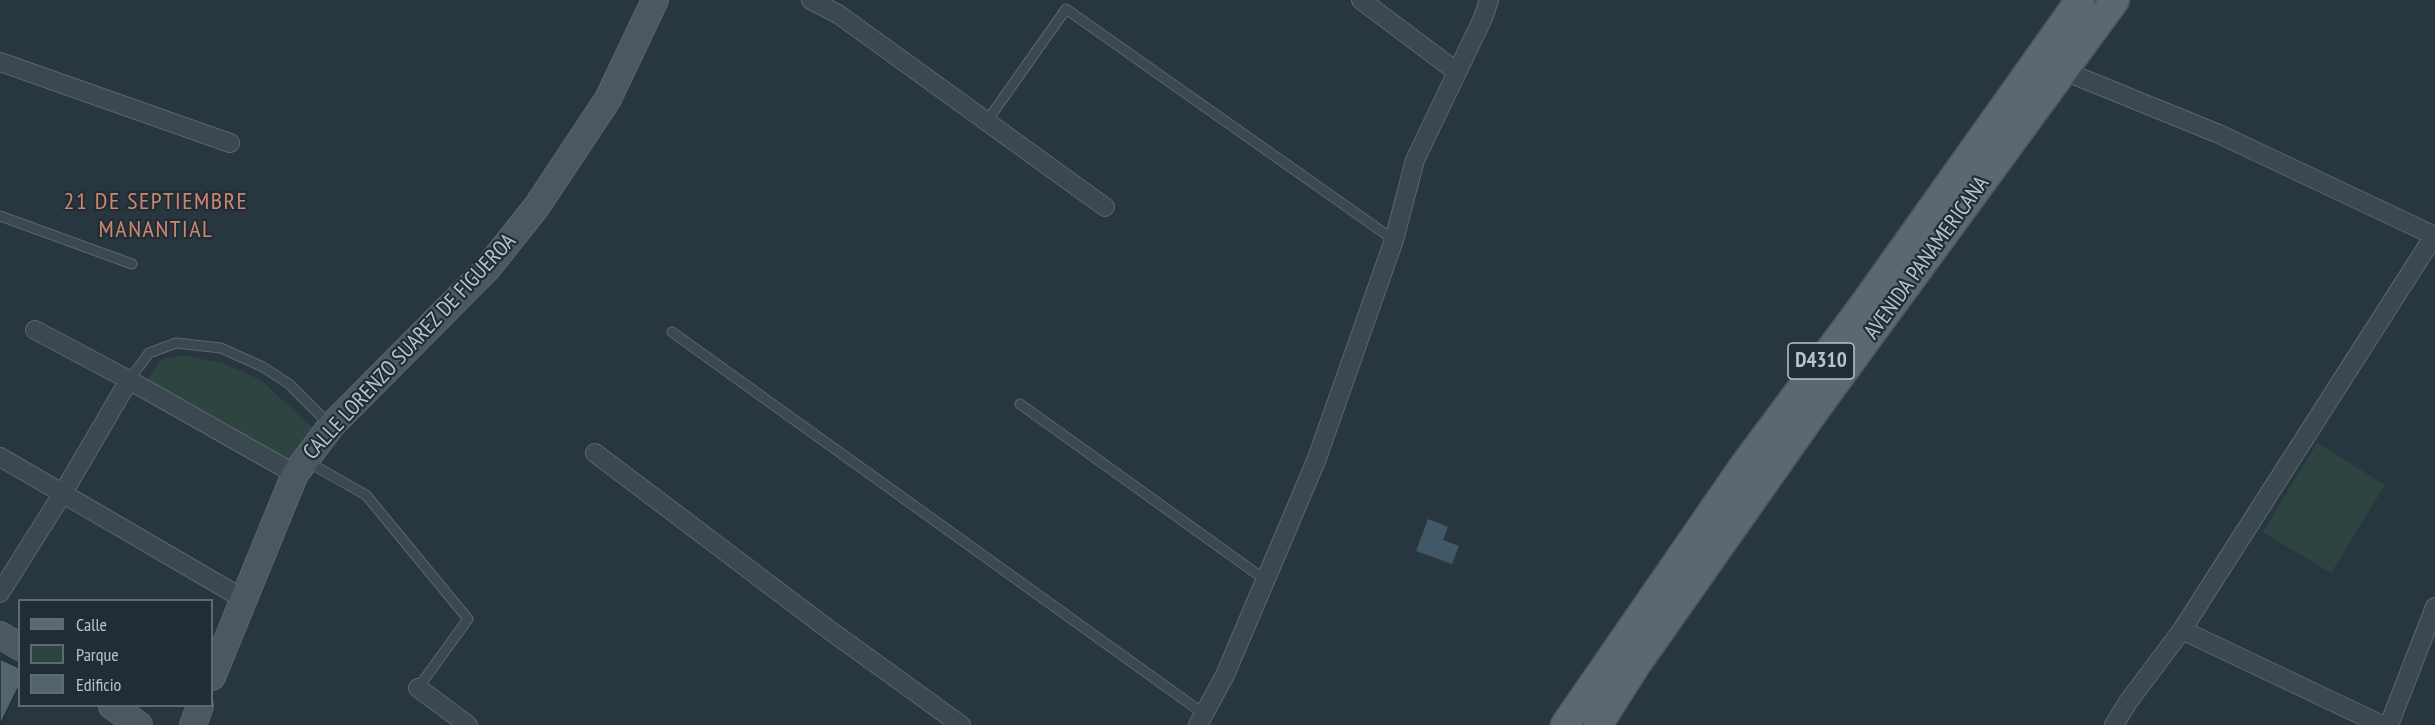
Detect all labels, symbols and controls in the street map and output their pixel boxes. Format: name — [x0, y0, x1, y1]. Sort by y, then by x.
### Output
street label: AVENIDA PANAMERICANA — [1859, 171, 1995, 345]
district label: 21 DE SEPTIEMBRE MANANTIAL — [64, 188, 248, 244]
street label: CALLE LORENZO SUAREZ DE FIGUEROA — [298, 229, 522, 465]
road number: D4310 — [1788, 343, 1854, 379]
legend — [18, 599, 213, 707]
text: Calle — [76, 613, 107, 636]
text: Parque — [76, 643, 119, 666]
text: Edificio — [76, 673, 121, 696]

